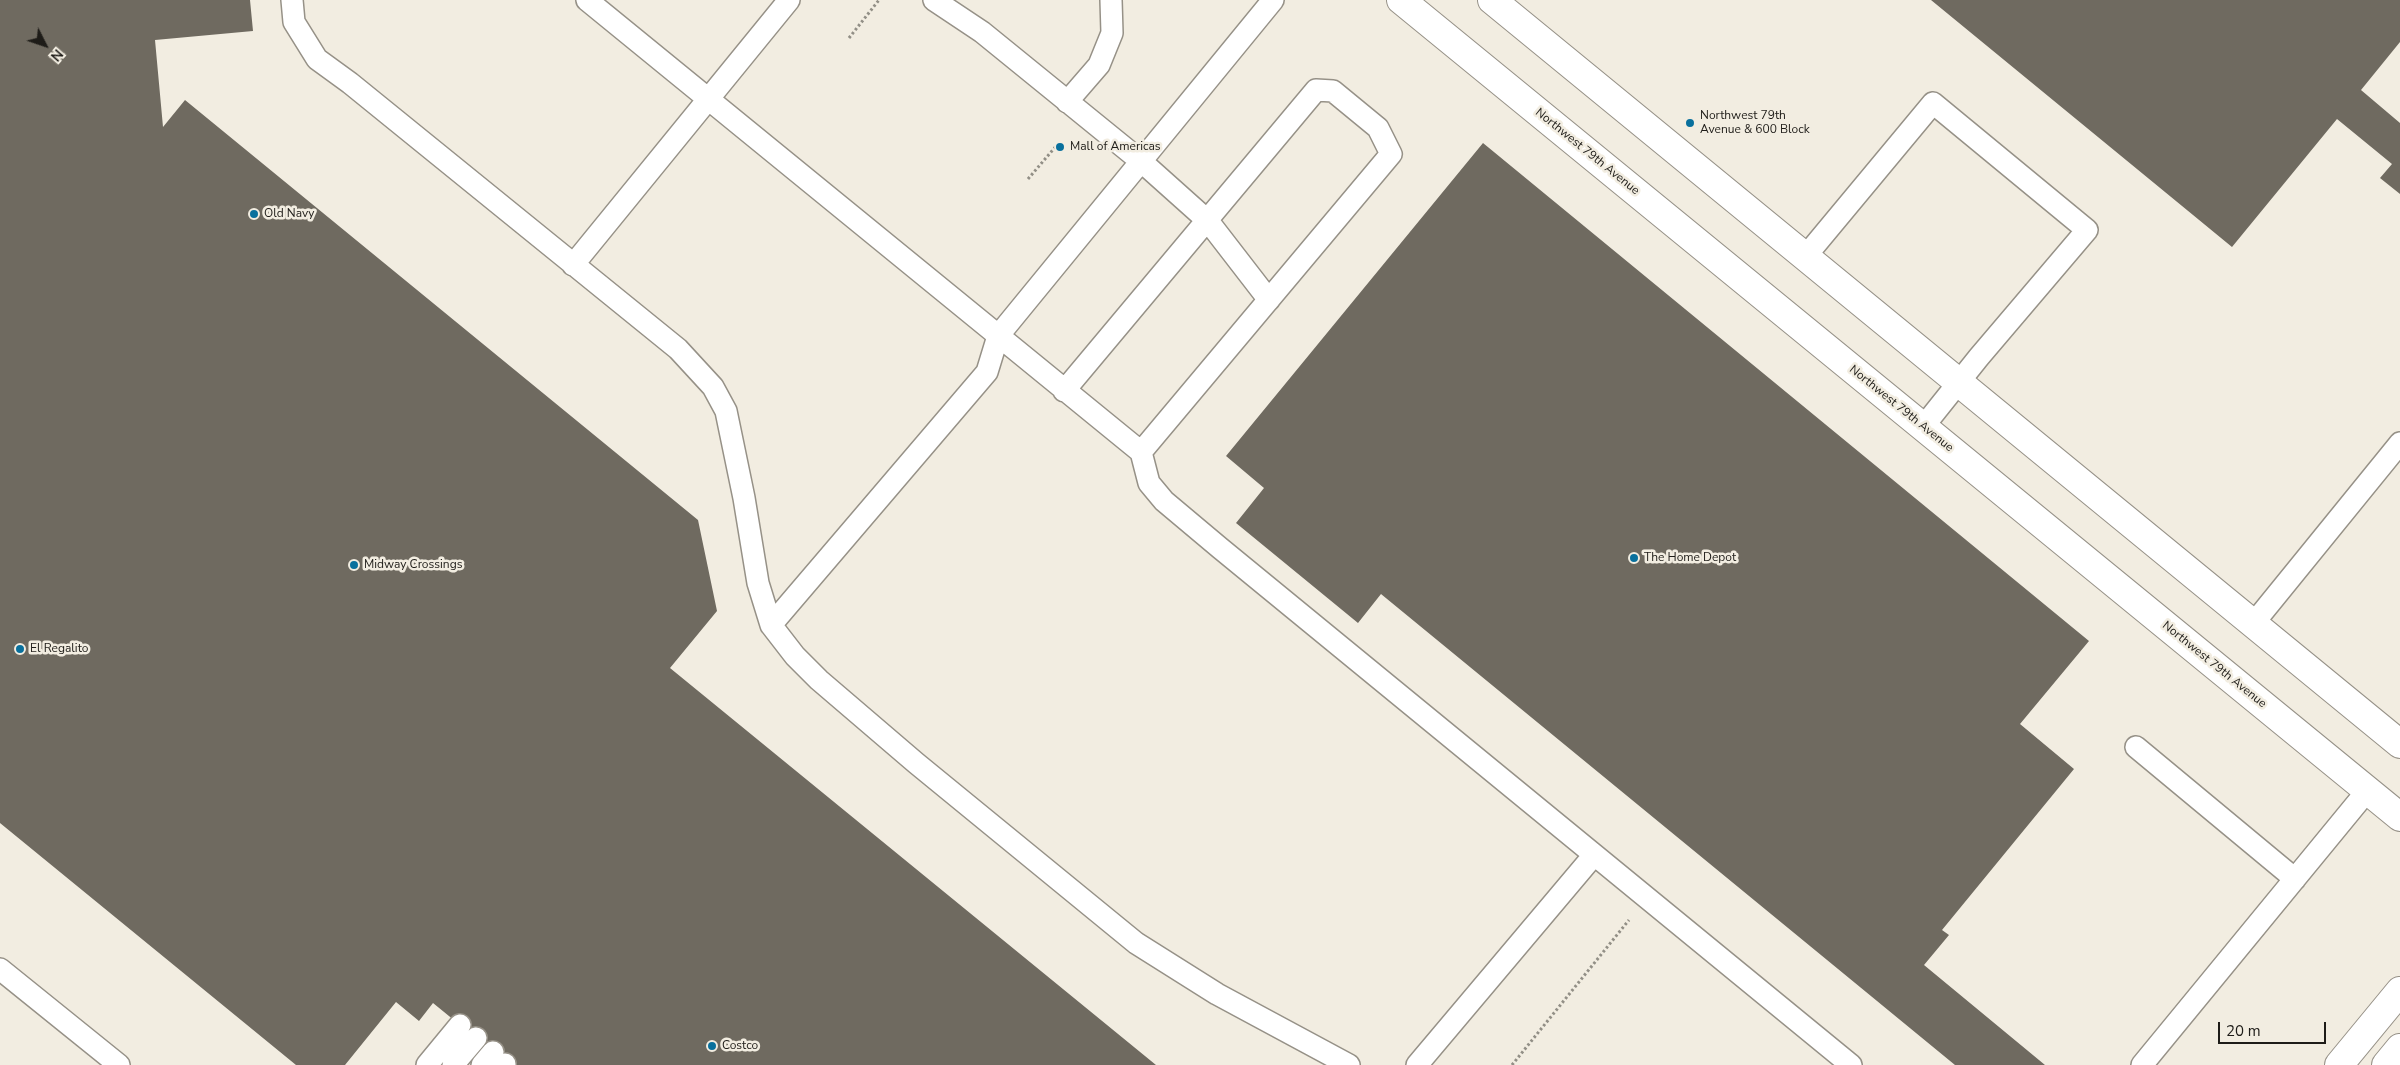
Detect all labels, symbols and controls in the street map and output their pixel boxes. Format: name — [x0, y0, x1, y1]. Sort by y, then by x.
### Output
north arrow — [20, 20, 70, 70]
text: N — [46, 45, 67, 65]
street label: Northwest 79th Avenue — [1532, 106, 1642, 198]
place label: Northwest 79th Avenue & 600 Block — [1700, 109, 1810, 137]
marker: Northwest 79th Avenue & 600 Block — [1684, 117, 1696, 129]
place label: Mall of Americas — [1070, 140, 1161, 154]
marker: Mall of Americas — [1054, 141, 1066, 153]
place label: Old Navy — [264, 207, 315, 221]
marker: Old Navy — [248, 208, 260, 220]
street label: Northwest 79th Avenue — [1846, 363, 1956, 455]
place label: The Home Depot — [1644, 551, 1736, 565]
marker: The Home Depot — [1628, 552, 1640, 564]
place label: Midway Crossings — [364, 558, 462, 572]
marker: Midway Crossings — [348, 559, 360, 571]
street label: Northwest 79th Avenue — [2159, 619, 2269, 711]
place label: El Regalito — [30, 642, 88, 656]
marker: El Regalito — [14, 643, 26, 655]
scale bar — [2220, 1012, 2328, 1044]
text: 20 m — [2226, 1021, 2261, 1041]
place label: Costco — [722, 1039, 758, 1053]
marker: Costco — [706, 1040, 718, 1052]

